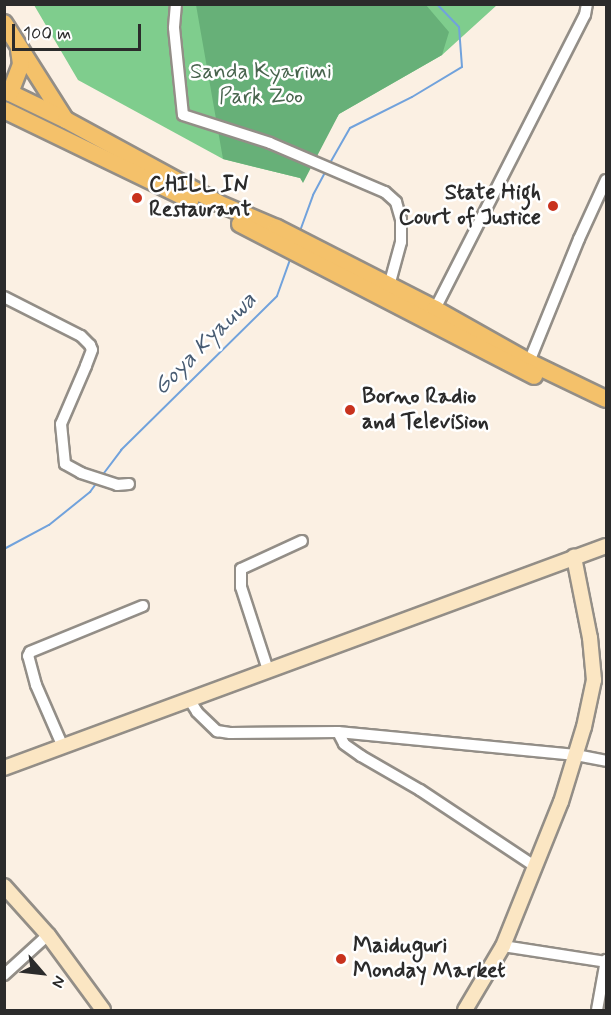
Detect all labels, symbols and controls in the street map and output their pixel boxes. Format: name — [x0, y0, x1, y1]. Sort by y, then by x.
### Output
scale bar — [15, 12, 144, 50]
text: 100 m — [23, 22, 71, 46]
park label: Sanda Kyarimi Park Zoo — [191, 59, 331, 110]
place label: CHILL IN Restaurant — [149, 172, 251, 224]
place label: State High Court of Justice — [396, 180, 541, 231]
marker: CHILL IN Restaurant — [130, 191, 144, 205]
marker: State High Court of Justice — [546, 199, 560, 213]
water label: Goya Kyauwa — [145, 284, 265, 404]
place label: Borno Radio and Television — [362, 384, 488, 436]
marker: Borno Radio and Television — [343, 403, 357, 417]
place label: Maiduguri Monday Market — [353, 933, 506, 984]
north arrow — [12, 943, 72, 1003]
marker: Maiduguri Monday Market — [334, 952, 348, 966]
text: N — [47, 972, 70, 991]

